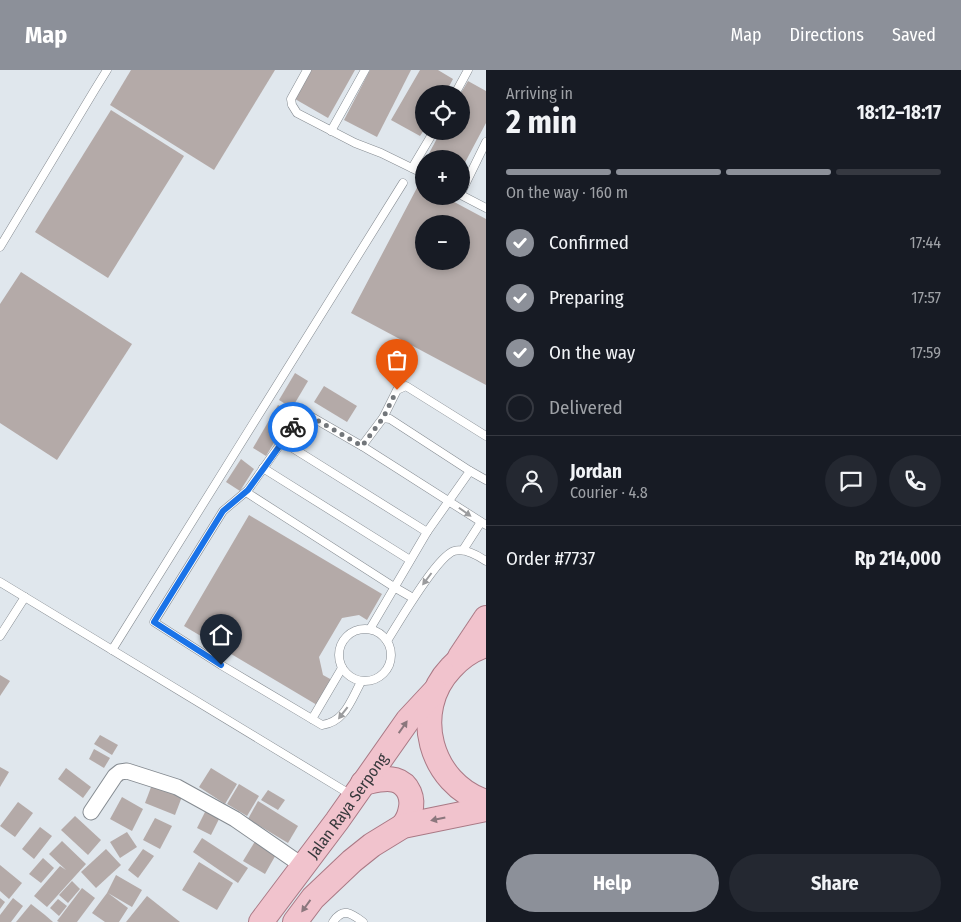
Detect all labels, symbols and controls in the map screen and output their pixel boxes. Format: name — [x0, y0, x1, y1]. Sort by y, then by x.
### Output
text: Map — [25, 21, 67, 49]
text: Map — [730, 24, 762, 46]
text: Directions — [790, 24, 864, 46]
text: Saved — [892, 24, 936, 46]
text: Arriving in — [506, 84, 573, 103]
map controls — [415, 85, 470, 270]
button: locate — [415, 85, 470, 140]
text: 18:12–18:17 — [857, 101, 941, 124]
text: 2 min — [506, 103, 577, 141]
button: + — [415, 150, 470, 205]
text: On the way · 160 m — [506, 183, 628, 202]
button: − — [415, 215, 470, 270]
icon: check — [506, 229, 534, 257]
text: Confirmed — [549, 231, 629, 254]
text: 17:44 — [909, 233, 941, 252]
icon: check — [506, 284, 534, 312]
text: Preparing — [549, 286, 624, 309]
text: 17:57 — [911, 288, 941, 307]
pin — [376, 339, 418, 390]
icon: check — [506, 339, 534, 367]
text: On the way — [549, 341, 635, 364]
text: 17:59 — [910, 343, 941, 362]
icon: bag — [383, 346, 411, 374]
text: Delivered — [549, 396, 623, 419]
courier — [268, 402, 318, 452]
icon: bike — [279, 413, 307, 441]
button: person — [506, 455, 558, 507]
button: chat — [825, 455, 877, 507]
button: phone — [889, 455, 941, 507]
text: Jordan — [570, 460, 622, 483]
text: Courier · 4.8 — [570, 483, 648, 502]
one-way arrow — [458, 507, 472, 517]
text: Order #7737 — [506, 547, 595, 570]
text: Rp 214,000 — [855, 547, 941, 570]
one-way arrow — [422, 572, 433, 585]
pin — [200, 614, 242, 665]
icon: home — [207, 621, 235, 649]
one-way arrow — [337, 706, 348, 719]
one-way arrow — [398, 720, 408, 734]
street label: Jalan Raya Serpong — [303, 749, 392, 862]
one-way arrow — [431, 815, 446, 823]
button: Help — [506, 854, 719, 912]
button: Share — [729, 854, 941, 912]
one-way arrow — [301, 899, 311, 913]

